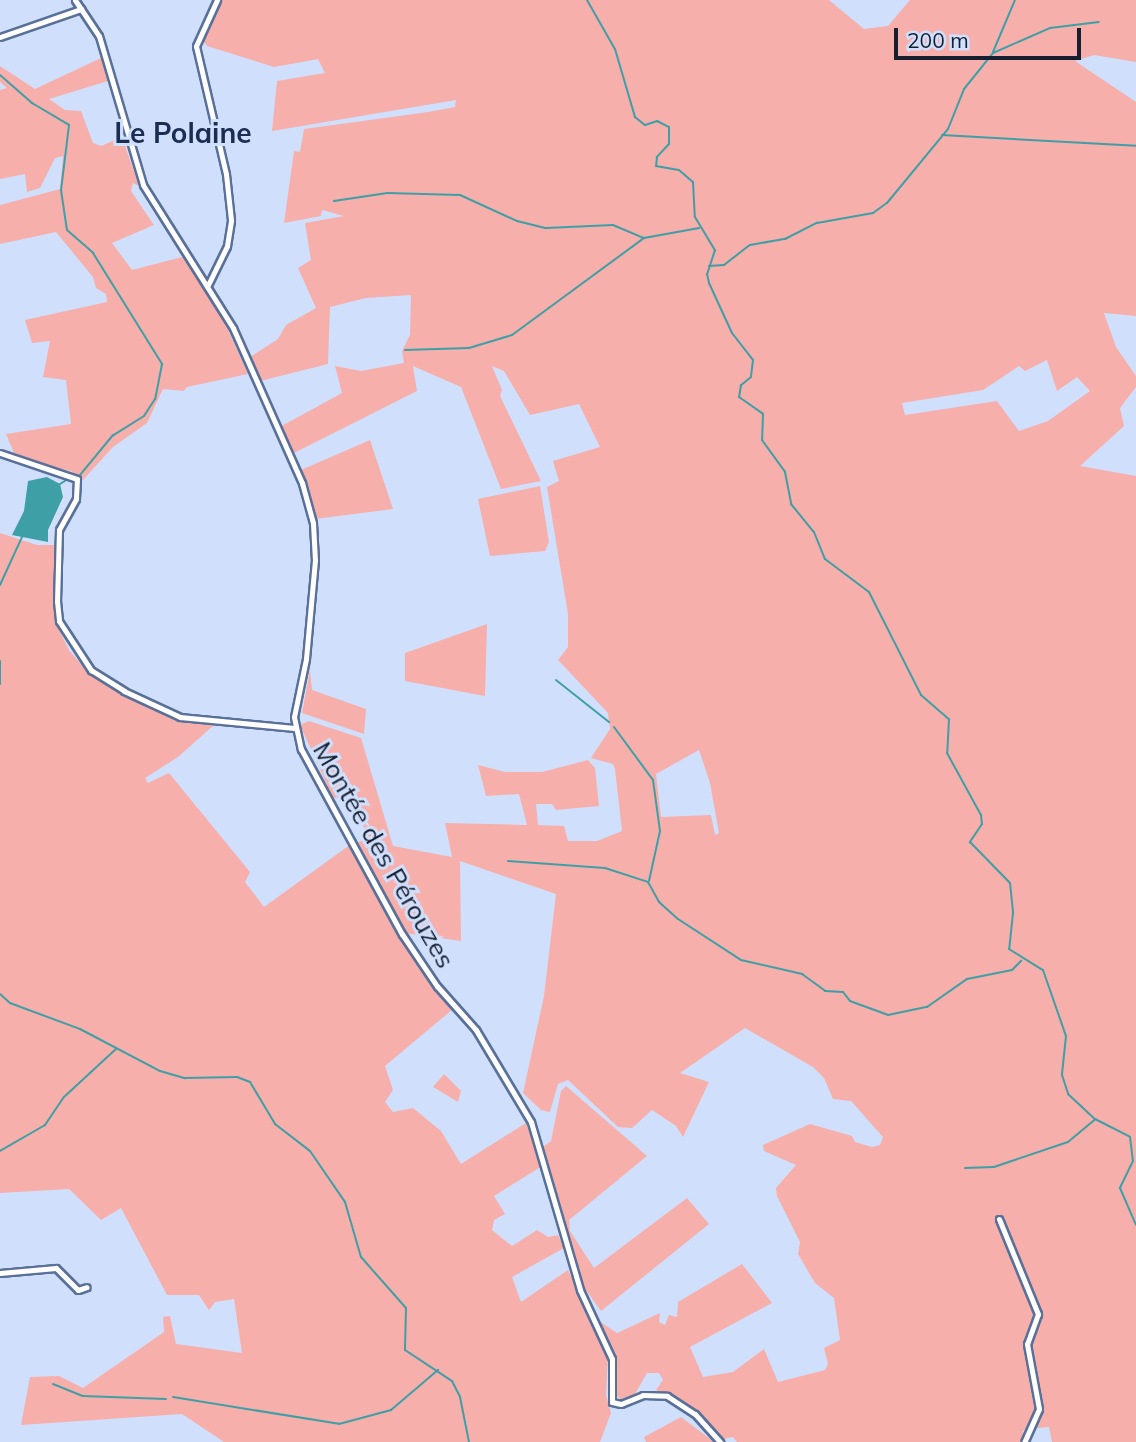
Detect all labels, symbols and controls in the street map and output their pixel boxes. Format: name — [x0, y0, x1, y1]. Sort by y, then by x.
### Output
scale bar — [898, 14, 1085, 58]
text: 200 m — [907, 27, 969, 53]
district label: Le Polaine — [114, 116, 252, 150]
street label: Montée des Pérouzes — [307, 736, 461, 974]

